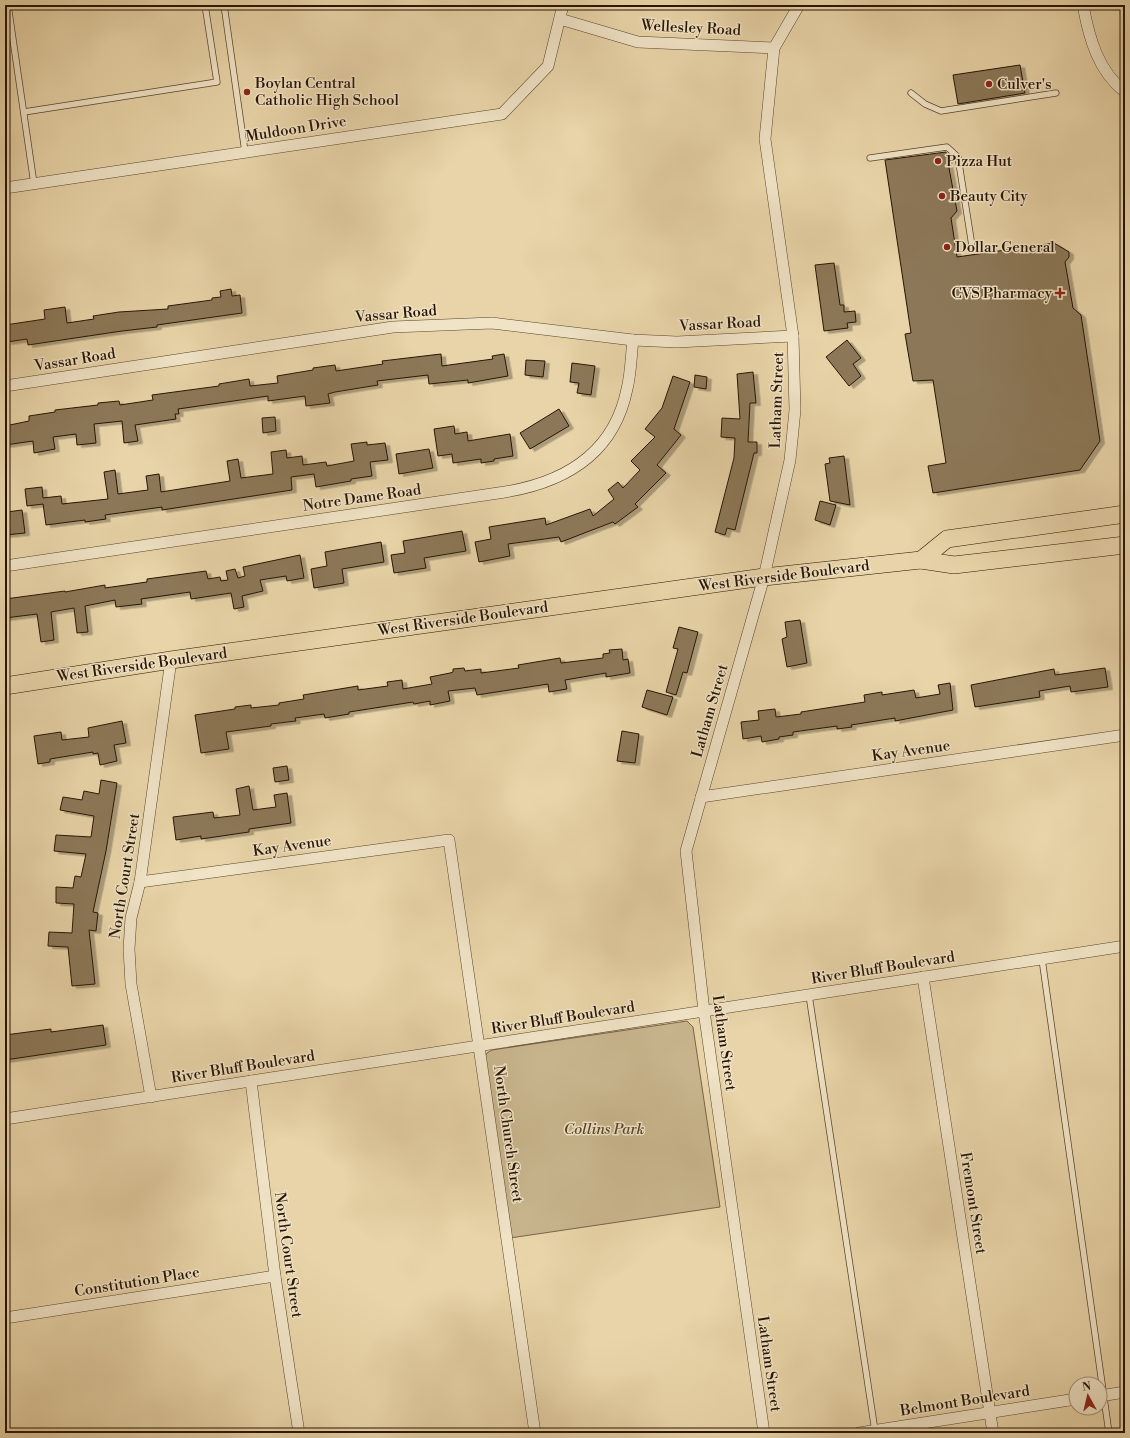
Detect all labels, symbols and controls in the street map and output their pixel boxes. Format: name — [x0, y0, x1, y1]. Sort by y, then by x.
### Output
street label: Wellesley Road — [639, 16, 742, 40]
place label: Boylan Central Catholic High School — [254, 74, 399, 110]
place label: Culver's — [997, 75, 1052, 94]
marker: Culver's — [984, 79, 994, 89]
marker: Boylan Central Catholic High School — [242, 87, 252, 97]
street label: Muldoon Drive — [244, 112, 348, 146]
place label: Pizza Hut — [946, 152, 1013, 171]
marker: Pizza Hut — [933, 156, 943, 166]
place label: Beauty City — [949, 187, 1028, 206]
marker: Beauty City — [937, 191, 947, 201]
place label: Dollar General — [955, 238, 1055, 257]
marker: Dollar General — [942, 242, 952, 252]
place label: CVS Pharmacy — [951, 284, 1053, 303]
marker: CVS Pharmacy — [1055, 288, 1065, 298]
street label: Vassar Road — [353, 301, 438, 327]
street label: Vassar Road — [677, 312, 762, 336]
street label: Vassar Road — [32, 344, 118, 376]
street label: Latham Street — [766, 351, 788, 449]
street label: Notre Dame Road — [302, 480, 423, 516]
street label: West Riverside Boulevard — [696, 556, 871, 596]
street label: West Riverside Boulevard — [376, 598, 550, 641]
street label: West Riverside Boulevard — [55, 644, 229, 687]
street label: Latham Street — [688, 661, 733, 760]
street label: Kay Avenue — [871, 736, 951, 766]
street label: North Court Street — [106, 811, 144, 940]
street label: Kay Avenue — [252, 831, 332, 861]
street label: River Bluff Boulevard — [810, 947, 957, 989]
street label: Latham Street — [708, 994, 740, 1093]
street label: River Bluff Boulevard — [490, 997, 637, 1039]
street label: River Bluff Boulevard — [170, 1046, 317, 1088]
street label: North Church Street — [489, 1064, 527, 1204]
park label: Collins Park — [564, 1120, 644, 1139]
street label: Fremont Street — [956, 1151, 991, 1256]
street label: North Court Street — [270, 1191, 306, 1320]
street label: Constitution Place — [73, 1263, 201, 1301]
street label: Latham Street — [753, 1315, 785, 1414]
north arrow — [1068, 1376, 1108, 1416]
text: N — [1081, 1380, 1092, 1395]
street label: Belmont Boulevard — [898, 1381, 1032, 1421]

